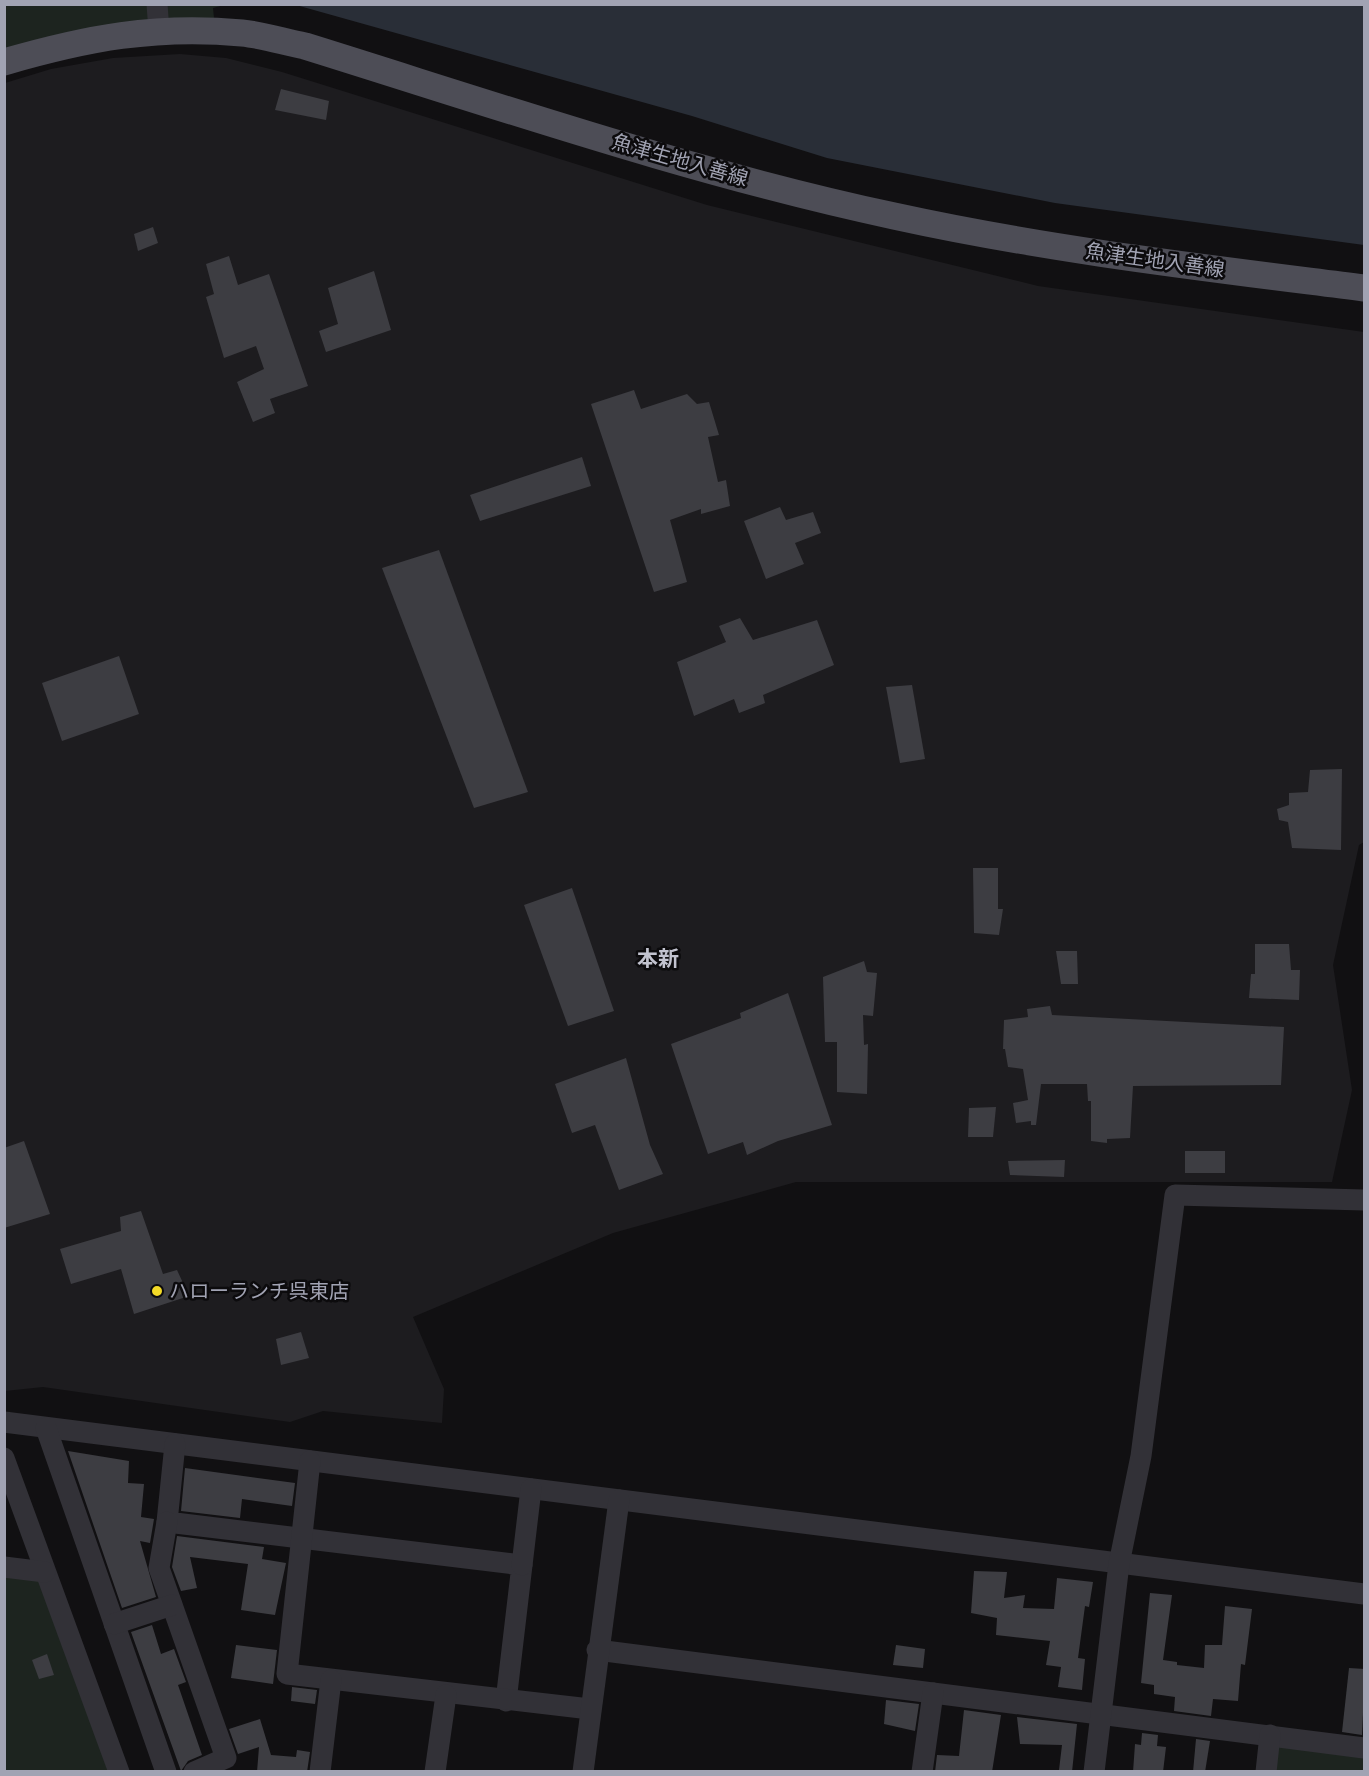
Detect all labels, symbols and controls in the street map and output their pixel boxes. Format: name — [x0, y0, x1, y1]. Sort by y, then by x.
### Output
street label: 魚津生地入善線 — [609, 129, 751, 191]
street label: 魚津生地入善線 — [1084, 238, 1226, 282]
district label: 本新 — [637, 946, 679, 971]
place label: ハローランチ呉東店 — [169, 1279, 349, 1303]
marker: ハローランチ呉東店 — [150, 1284, 164, 1298]

